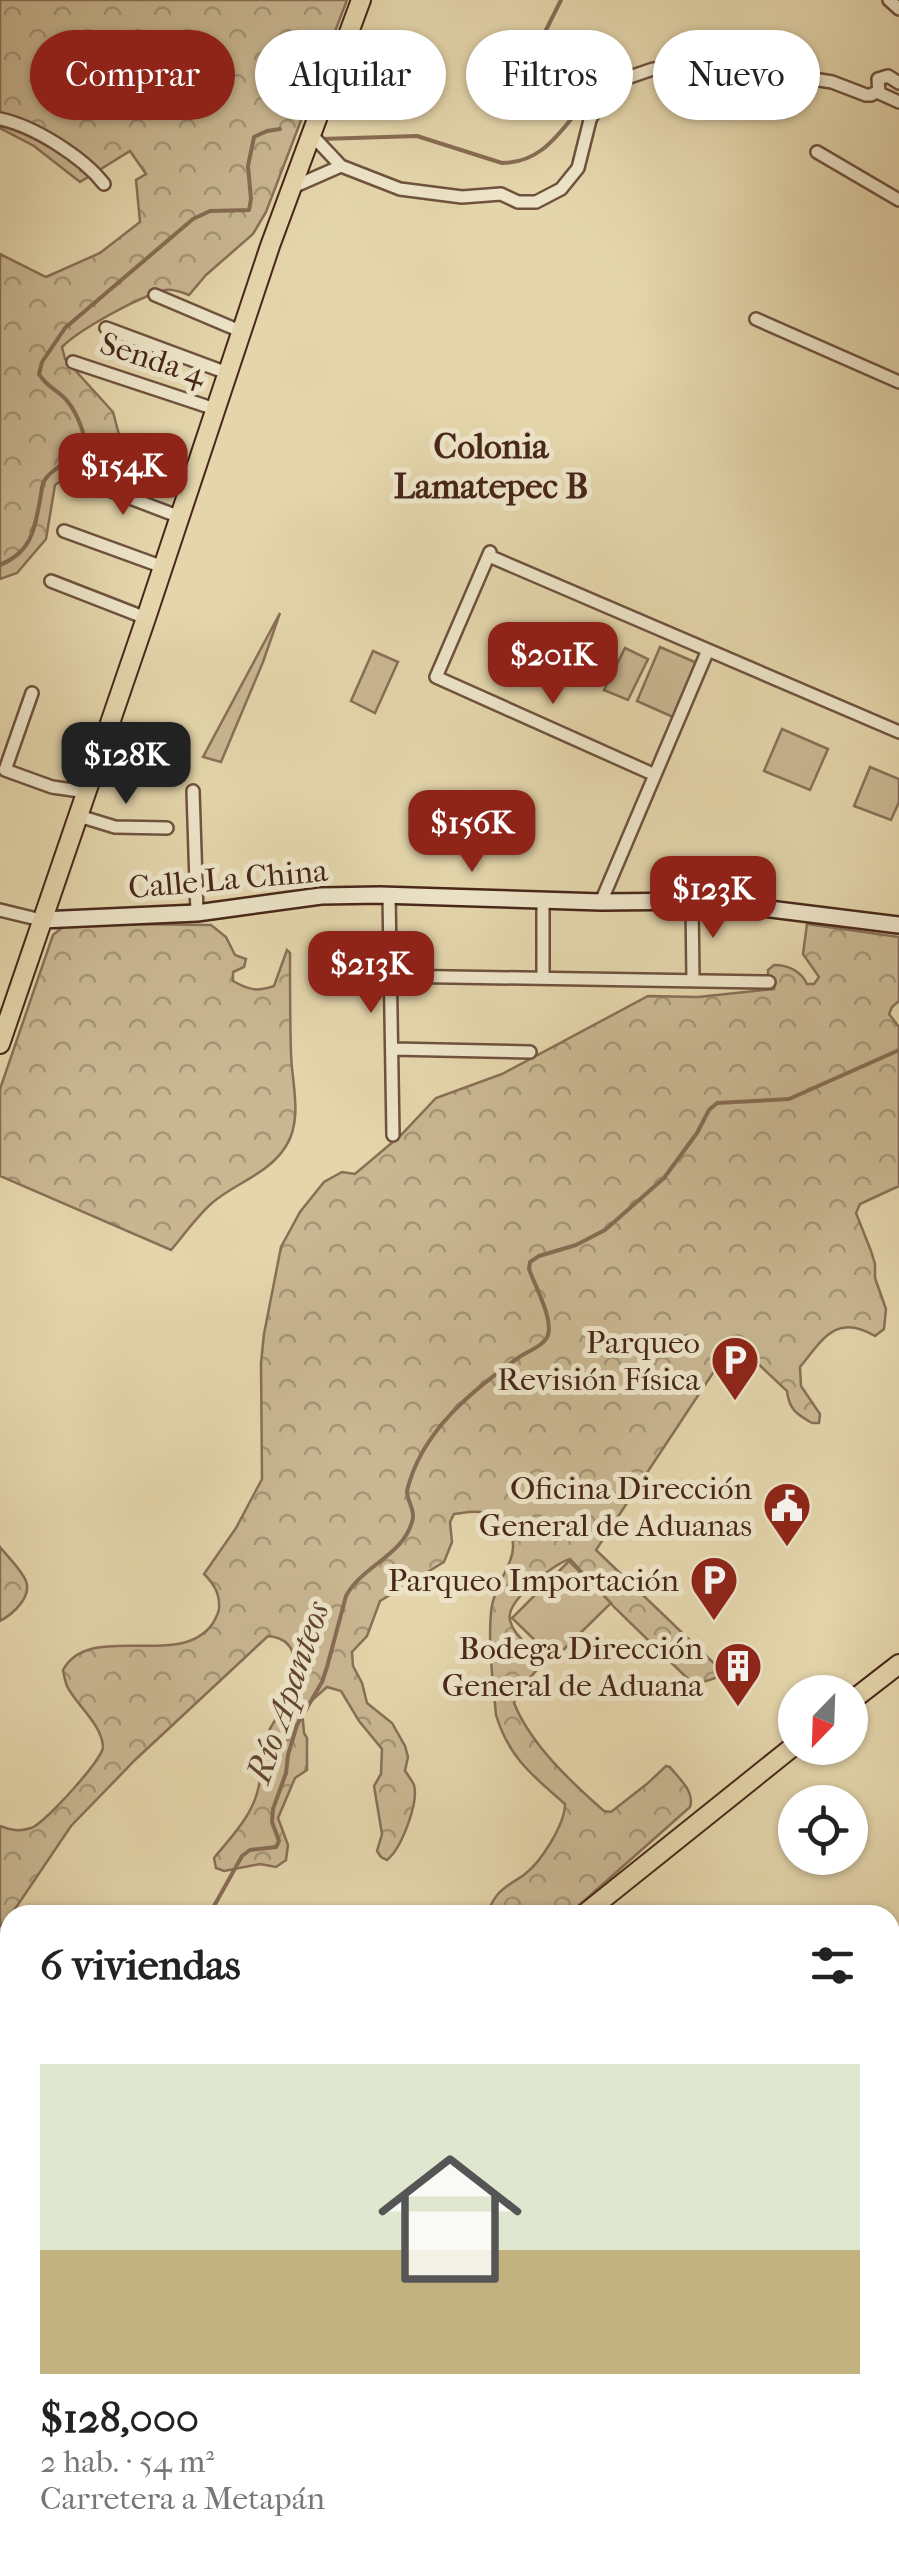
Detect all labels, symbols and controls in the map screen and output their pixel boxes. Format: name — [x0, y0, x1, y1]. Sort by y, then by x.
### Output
chip: Comprar — [30, 30, 235, 120]
chip: Alquilar — [255, 30, 446, 120]
chip: Filtros — [466, 30, 633, 120]
chip: Nuevo — [653, 30, 820, 120]
street label: Senda 4 — [96, 325, 211, 394]
district label: Colonia Lamatepec B — [394, 426, 588, 507]
pin: $154K — [53, 433, 193, 518]
text: $154K — [81, 447, 165, 484]
pin: $201K — [483, 622, 623, 707]
text: $201K — [510, 636, 596, 673]
pin: $128K — [56, 722, 196, 807]
text: $128K — [84, 736, 168, 773]
pin: $156K — [402, 790, 542, 875]
text: $156K — [430, 804, 514, 841]
street label: Calle La China — [127, 852, 330, 906]
pin: $123K — [643, 856, 783, 941]
text: $123K — [672, 870, 754, 907]
pin: $213K — [301, 931, 441, 1016]
text: $213K — [330, 945, 412, 982]
place label: Parqueo Revisión Física — [497, 1324, 701, 1398]
parking icon: Parqueo Revisión Física — [709, 1334, 761, 1402]
place label: Oficina Dirección General de Aduanas — [479, 1470, 752, 1544]
public building icon: Oficina Dirección General de Aduanas — [761, 1480, 813, 1548]
parking icon: Parqueo Importación — [688, 1554, 740, 1622]
place label: Parqueo Importación — [388, 1562, 679, 1599]
water label: Río Apanteos — [237, 1595, 339, 1790]
place label: Bodega Dirección General de Aduana — [442, 1630, 704, 1704]
building icon: Bodega Dirección General de Aduana — [712, 1640, 764, 1708]
north arrow — [778, 1675, 868, 1765]
map controls — [778, 1675, 868, 1875]
button: locate — [778, 1785, 868, 1875]
icon: filters — [805, 1938, 860, 1993]
text: 6 viviendas — [40, 1941, 240, 1990]
icon: home — [360, 2129, 540, 2309]
text: $128,000 — [40, 2394, 199, 2443]
text: 2 hab. · 54 m² — [40, 2443, 214, 2480]
text: Carretera a Metapán — [40, 2480, 325, 2517]

